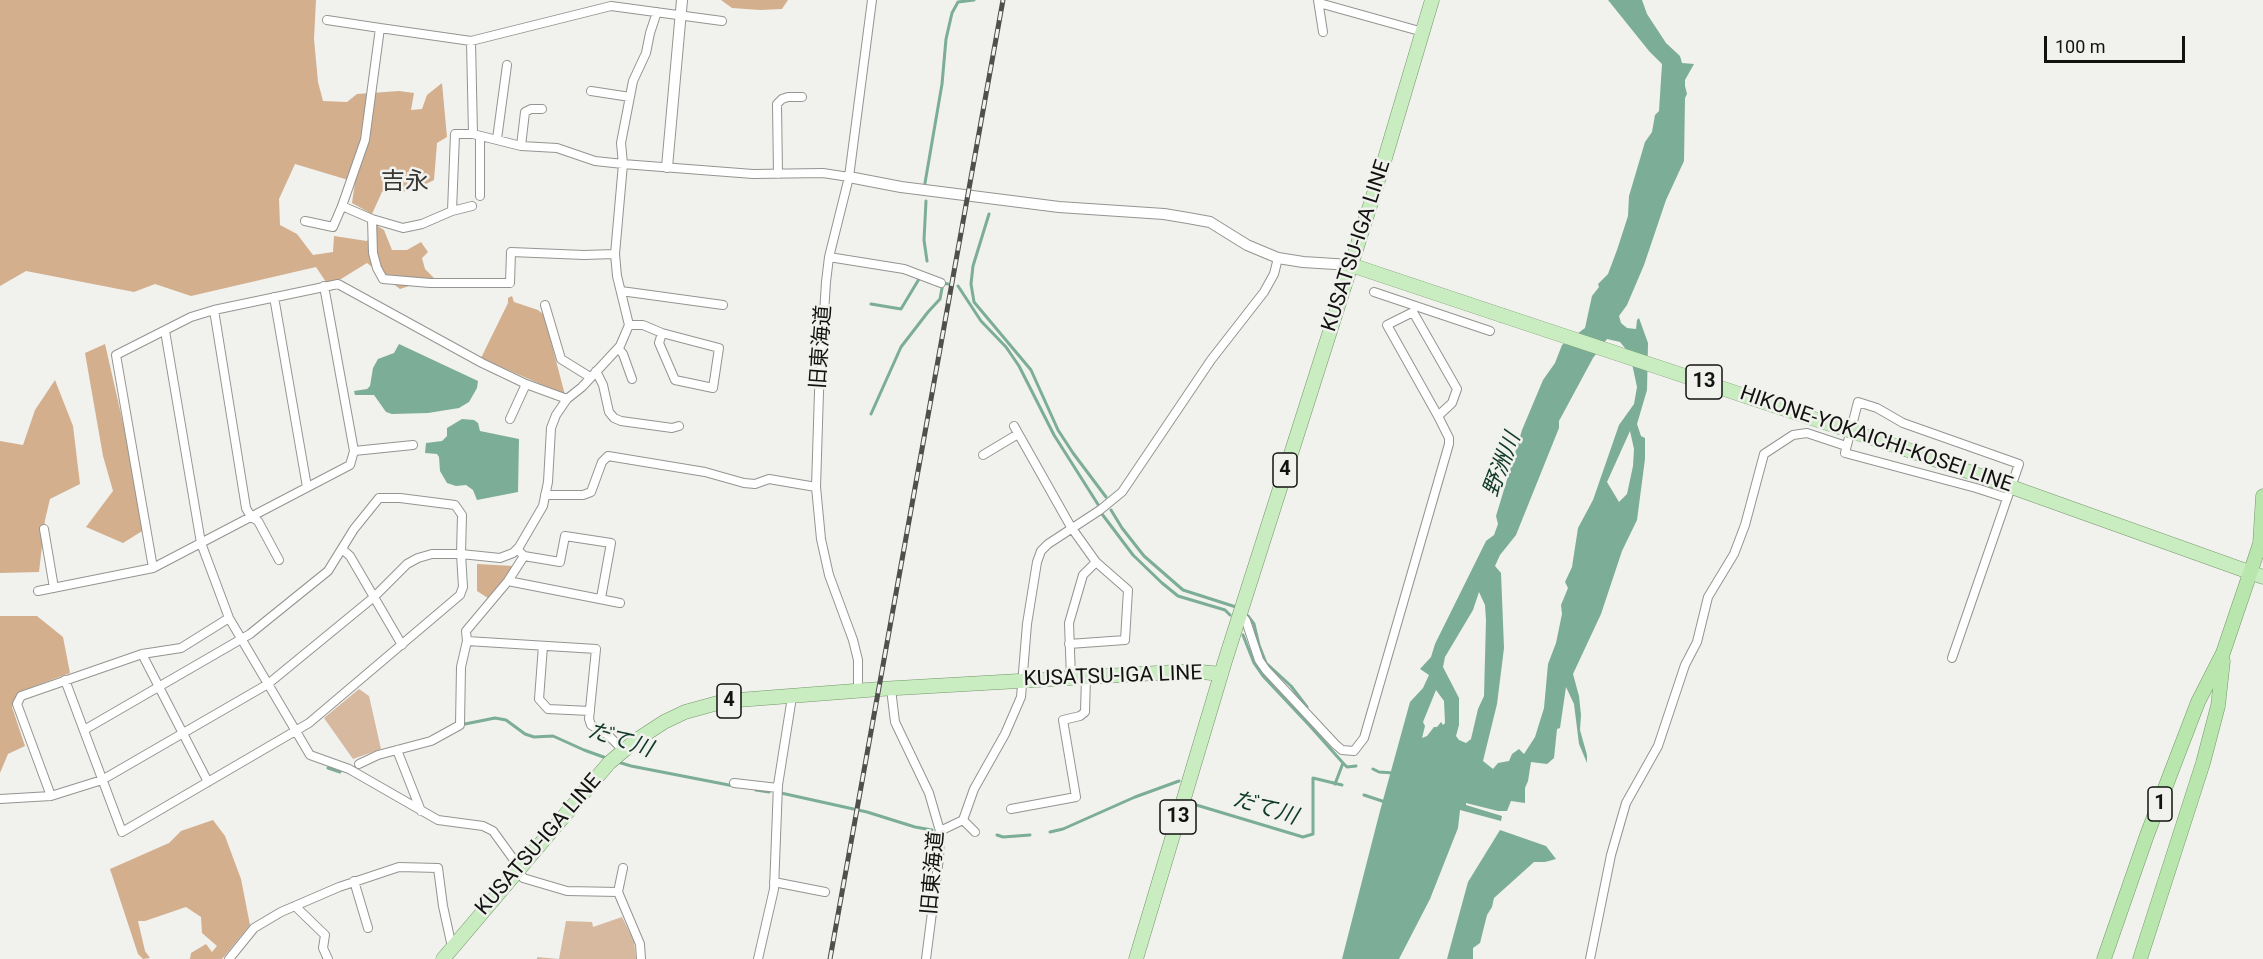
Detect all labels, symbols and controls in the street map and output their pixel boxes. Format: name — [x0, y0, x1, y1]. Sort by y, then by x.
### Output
scale bar — [2047, 24, 2188, 62]
text: 100 m — [2055, 36, 2106, 57]
street label: KUSATSU-IGA LINE — [1317, 157, 1397, 335]
district label: 吉永 — [381, 169, 429, 197]
street label: 旧東海道 — [807, 304, 837, 390]
road number: 13 — [1686, 365, 1722, 399]
street label: HIKONE-YOKAICHI-KOSEI LINE — [1736, 381, 2016, 499]
water label: 野洲川 — [1479, 429, 1527, 501]
road number: 4 — [1273, 453, 1297, 487]
street label: KUSATSU-IGA LINE — [1023, 661, 1203, 693]
road number: 4 — [717, 684, 741, 718]
water label: だて川 — [585, 718, 655, 764]
street label: KUSATSU-IGA LINE — [471, 769, 607, 921]
water label: だて川 — [1230, 787, 1300, 831]
road number: 1 — [2148, 787, 2172, 821]
road number: 13 — [1160, 800, 1196, 834]
street label: 旧東海道 — [918, 830, 950, 916]

